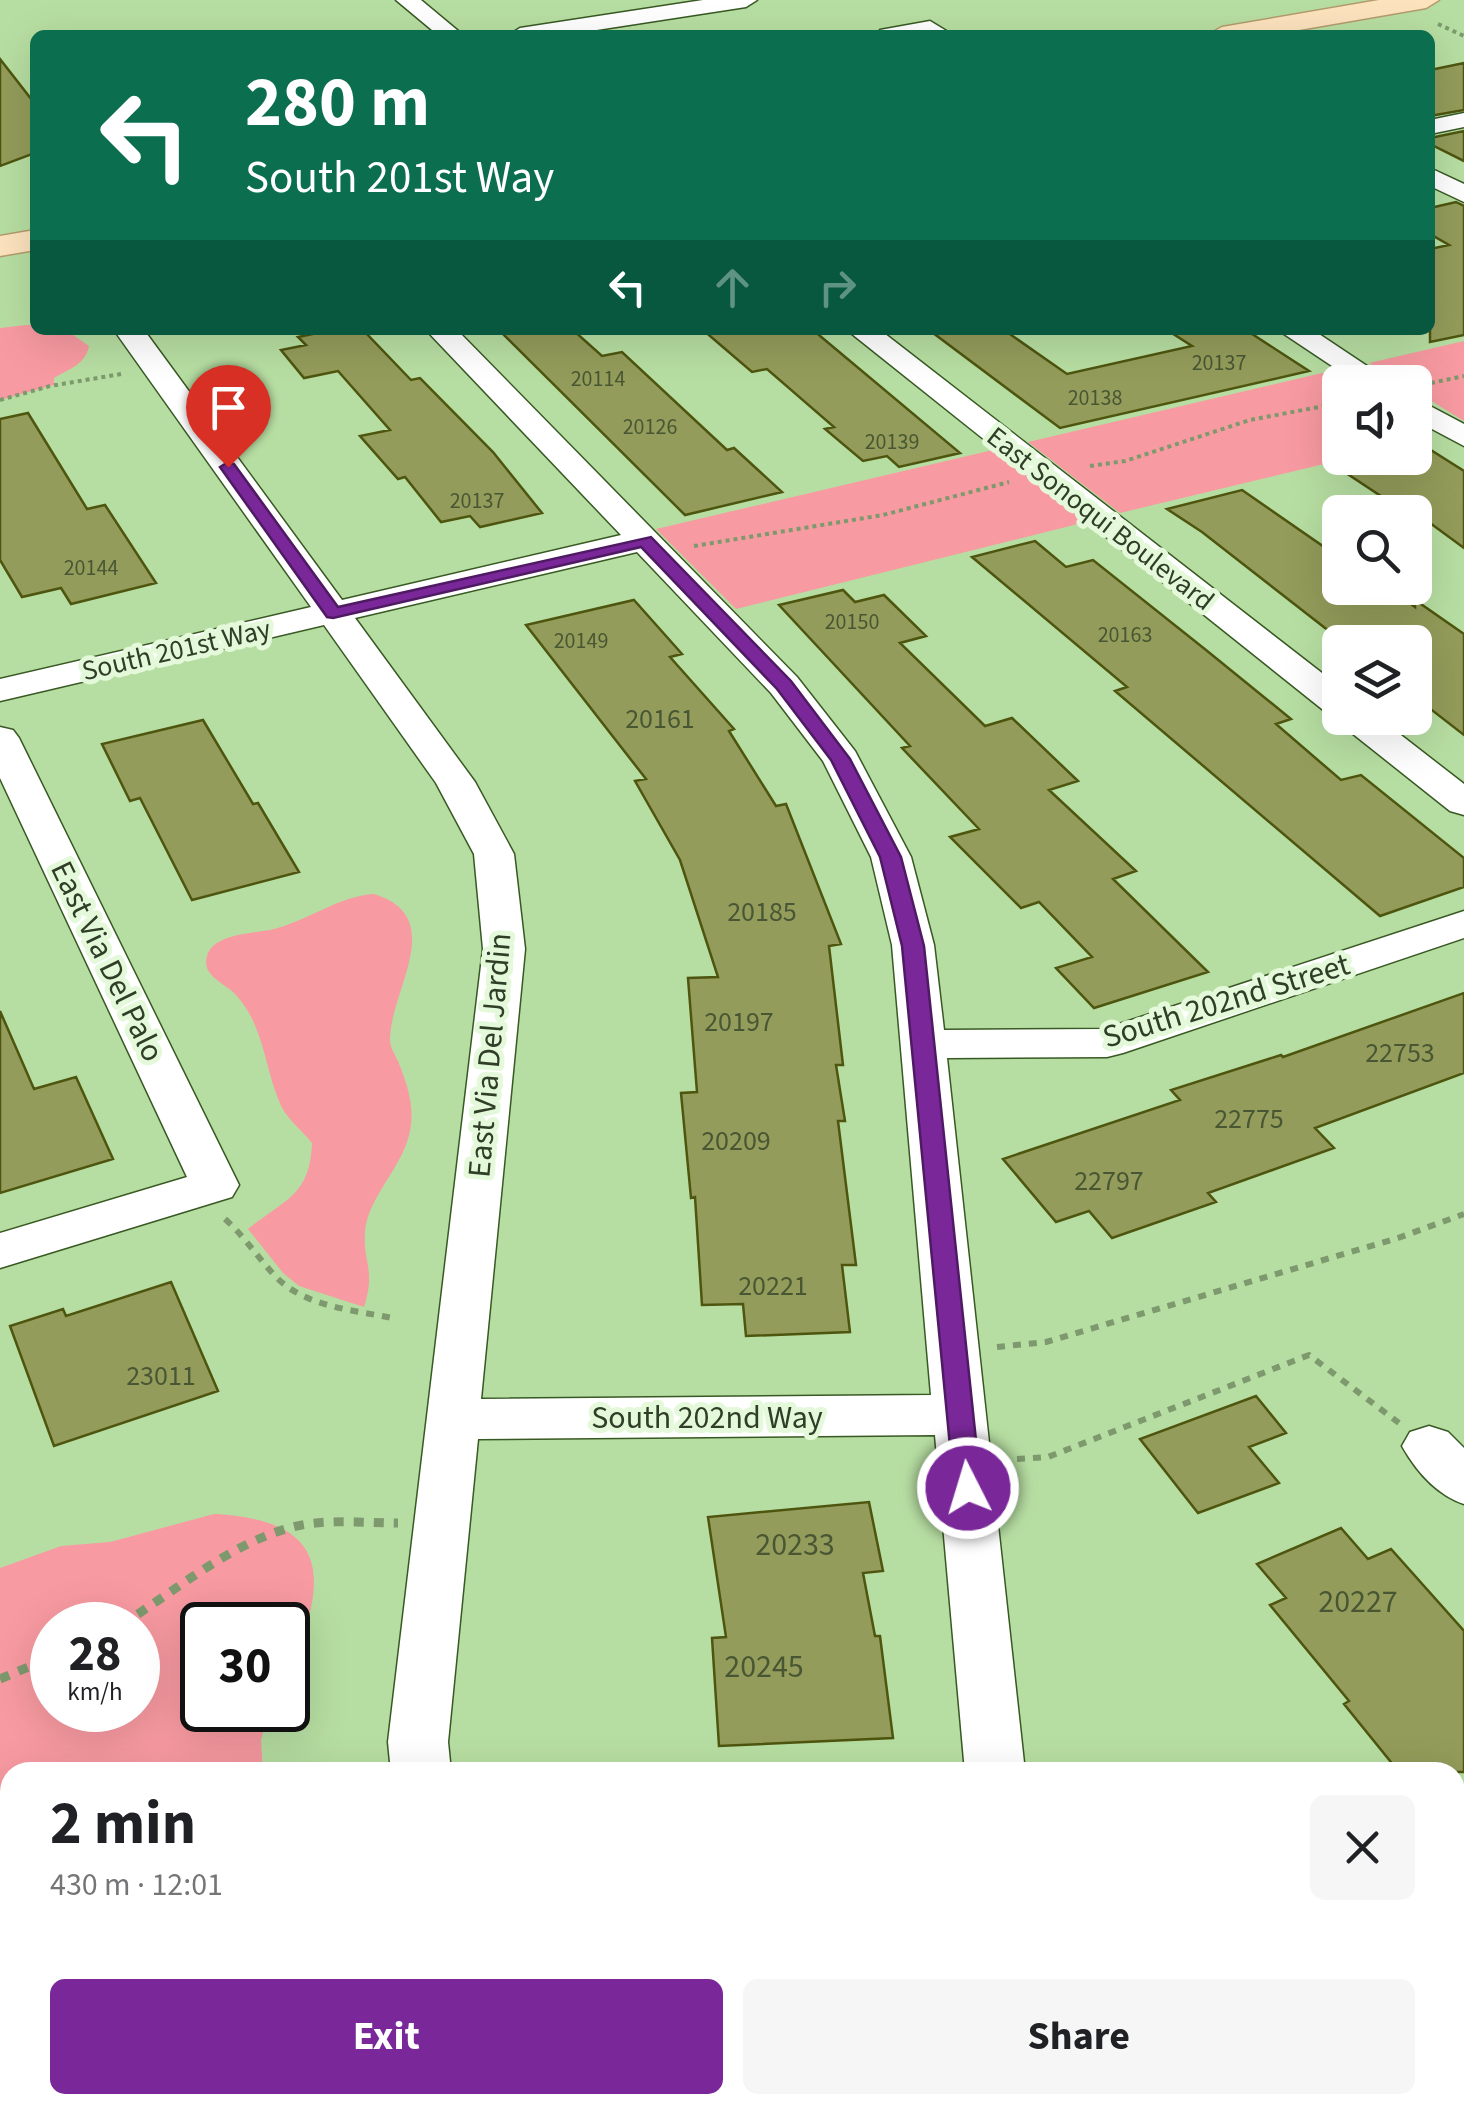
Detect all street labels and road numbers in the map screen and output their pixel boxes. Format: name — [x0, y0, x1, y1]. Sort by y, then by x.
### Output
street label: East Sonoqui Boulevard — [978, 417, 1222, 620]
street label: South 201st Way — [78, 609, 274, 691]
street label: East Via Del Palo — [39, 853, 176, 1070]
street label: East Via Del Jardin — [456, 931, 524, 1179]
street label: South 202nd Street — [1097, 941, 1356, 1060]
street label: South 202nd Way — [591, 1395, 823, 1441]

